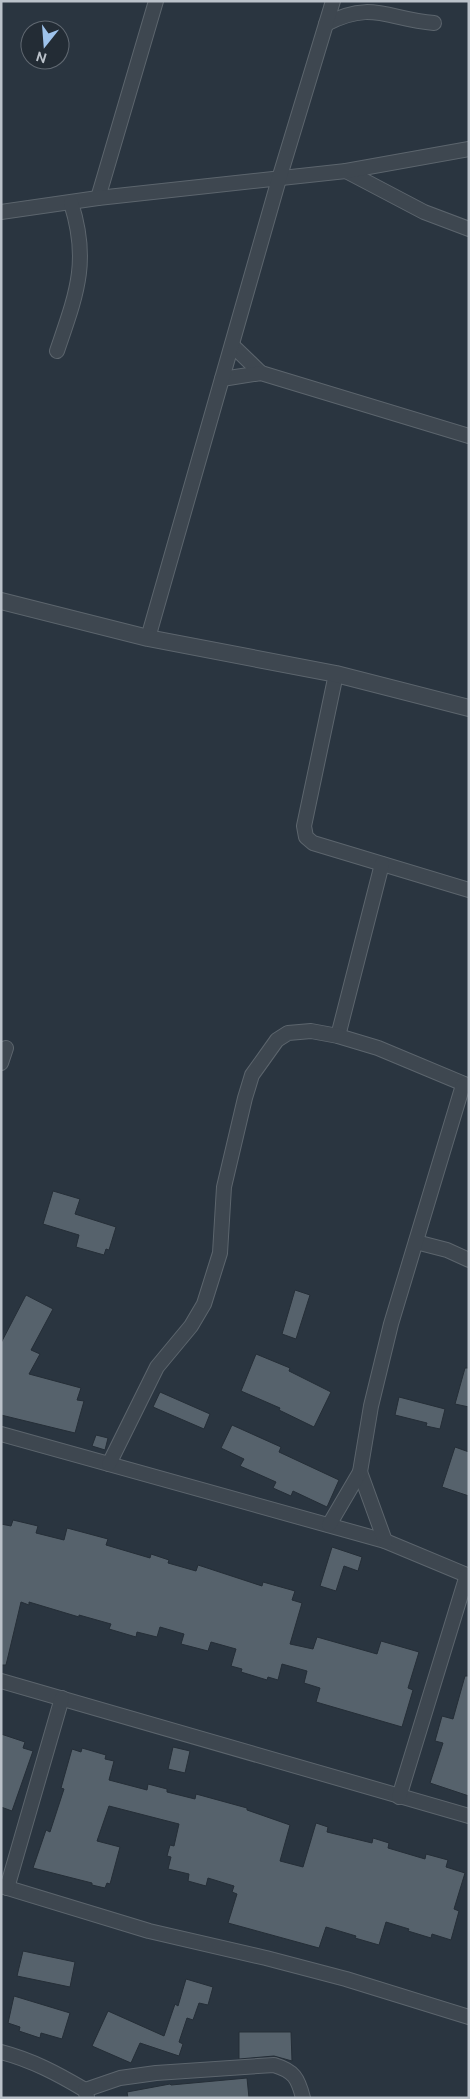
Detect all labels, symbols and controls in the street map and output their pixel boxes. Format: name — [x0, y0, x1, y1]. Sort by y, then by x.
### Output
north arrow — [20, 20, 70, 70]
text: N — [34, 48, 49, 67]

